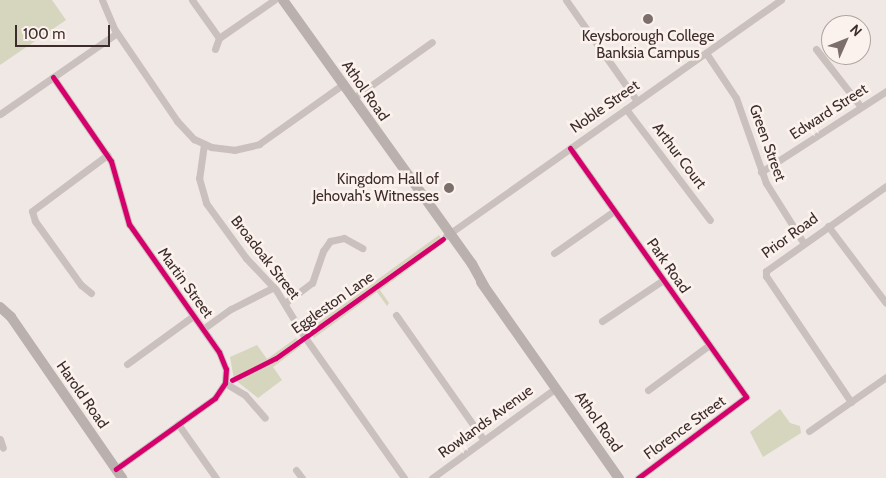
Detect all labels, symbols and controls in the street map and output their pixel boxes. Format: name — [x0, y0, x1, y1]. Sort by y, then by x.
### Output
marker: Keysborough College Banksia Campus — [642, 13, 654, 25]
scale bar — [18, 15, 112, 47]
north arrow — [821, 15, 871, 65]
text: N — [846, 20, 866, 40]
text: 100 m — [23, 25, 65, 43]
place label: Keysborough College Banksia Campus — [582, 27, 714, 62]
street label: Athol Road — [338, 57, 392, 125]
street label: Noble Street — [567, 77, 643, 137]
street label: Edward Street — [787, 80, 871, 144]
street label: Green Street — [745, 102, 789, 184]
street label: Arthur Court — [648, 119, 710, 193]
place label: Kingdom Hall of Jehovah's Witnesses — [312, 170, 439, 205]
marker: Kingdom Hall of Jehovah's Witnesses — [443, 182, 455, 194]
street label: Prior Road — [758, 210, 822, 262]
street label: Broadoak Street — [227, 213, 303, 303]
street label: Park Road — [643, 235, 693, 297]
street label: Martin Street — [153, 244, 217, 322]
street label: Eggleston Lane — [288, 268, 378, 338]
street label: Harold Road — [52, 358, 112, 432]
street label: Rowlands Avenue — [435, 382, 537, 462]
street label: Athol Road — [571, 388, 625, 456]
street label: Florence Street — [641, 392, 729, 464]

